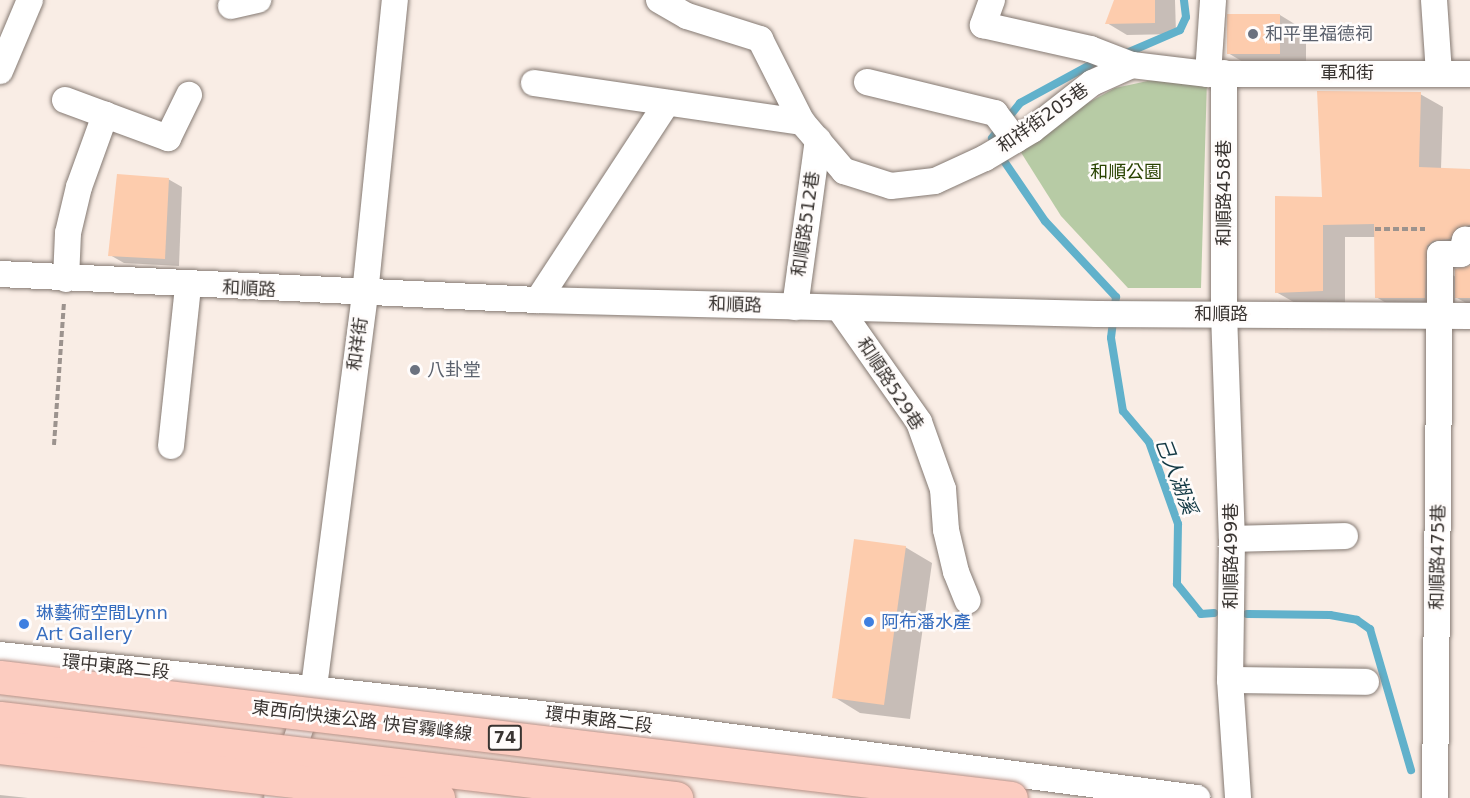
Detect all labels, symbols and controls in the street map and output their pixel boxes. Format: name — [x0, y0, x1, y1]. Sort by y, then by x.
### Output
place label: 和平里福德祠 — [1265, 23, 1373, 45]
marker: 和平里福德祠 — [1246, 27, 1260, 41]
street label: 軍和街 — [1320, 62, 1374, 84]
street label: 和祥街205巷 — [993, 79, 1093, 157]
street label: 和順路458巷 — [1213, 140, 1235, 246]
park label: 和順公園 — [1090, 161, 1162, 183]
street label: 和順路512巷 — [788, 170, 824, 278]
street label: 和順路 — [221, 277, 277, 301]
street label: 和順路 — [708, 293, 762, 317]
street label: 和順路 — [1194, 303, 1248, 325]
street label: 和祥街 — [344, 316, 372, 372]
street label: 和順路529巷 — [852, 334, 928, 434]
place label: 八卦堂 — [427, 359, 481, 381]
marker: 八卦堂 — [408, 363, 422, 377]
water label: 己人湖溪 — [1150, 434, 1202, 518]
street label: 和順路499巷 — [1220, 503, 1242, 609]
street label: 和順路475巷 — [1426, 504, 1450, 610]
place label: 琳藝術空間Lynn Art Gallery — [36, 603, 168, 646]
place label: 阿布潘水產 — [881, 611, 971, 633]
marker: 阿布潘水產 — [862, 615, 876, 629]
marker: 琳藝術空間Lynn Art Gallery — [17, 617, 31, 631]
street label: 環中東路二段 — [61, 651, 171, 683]
street label: 東西向快速公路 快官霧峰線 — [251, 697, 473, 745]
street label: 環中東路二段 — [544, 703, 654, 737]
road number: 74 — [487, 725, 523, 751]

